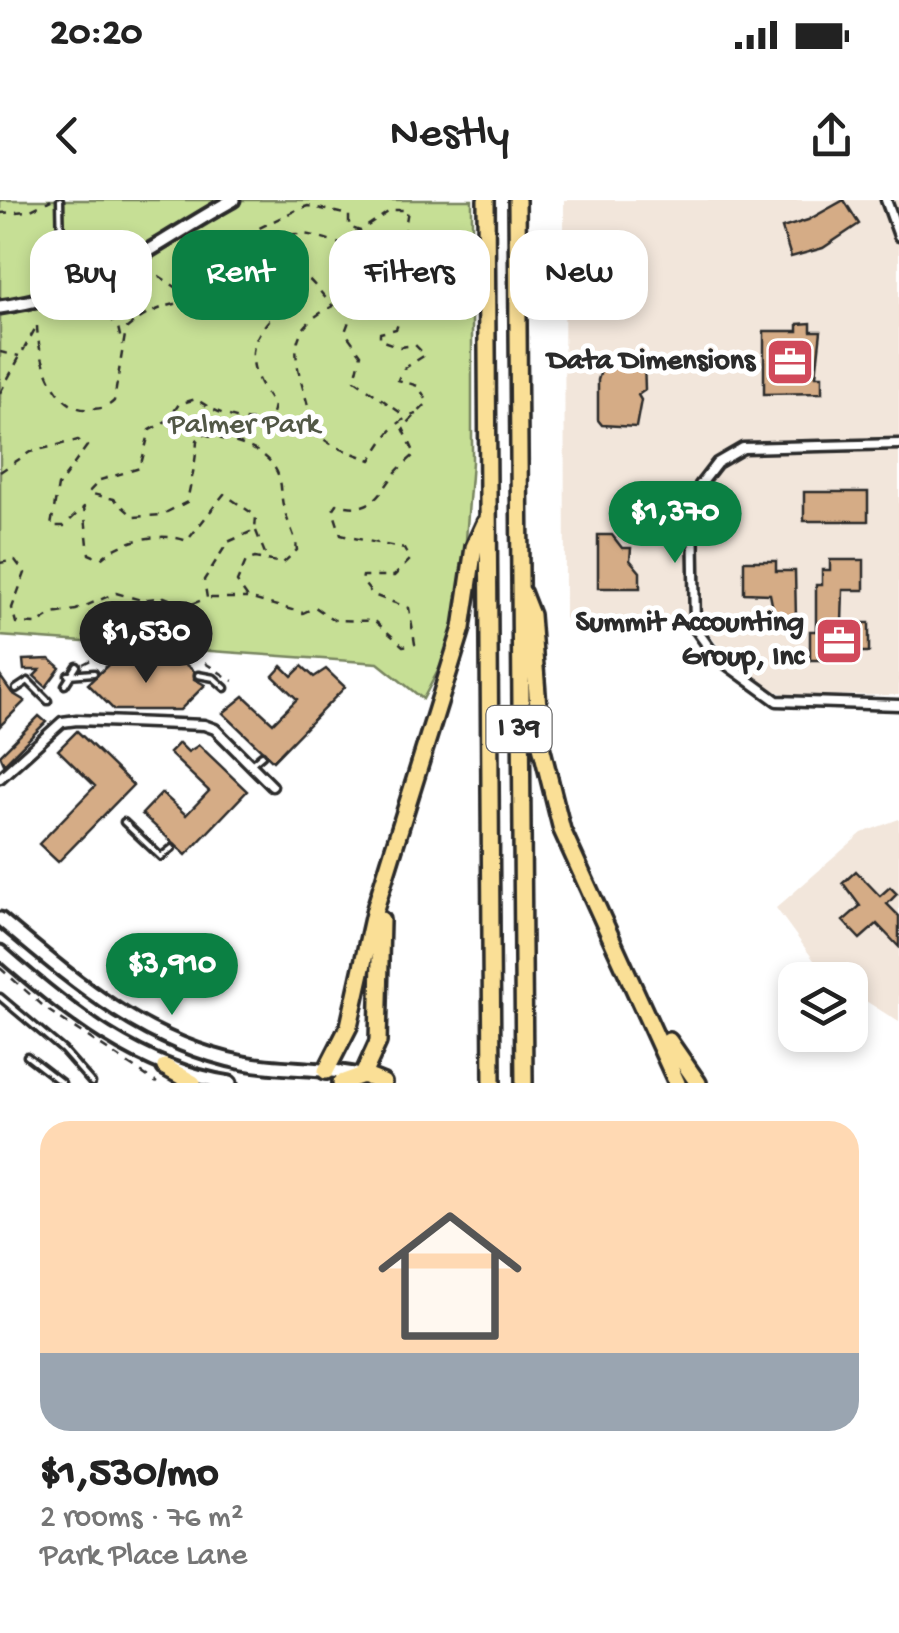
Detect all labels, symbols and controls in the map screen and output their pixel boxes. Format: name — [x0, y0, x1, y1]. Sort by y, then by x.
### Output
text: 20:20 — [50, 13, 142, 57]
icon: back — [40, 108, 95, 163]
icon: share — [804, 108, 859, 163]
text: Nestly — [390, 109, 509, 162]
chip: Buy — [30, 230, 152, 320]
chip: Rent — [172, 230, 309, 320]
chip: Filters — [329, 230, 490, 320]
chip: New — [510, 230, 648, 320]
office icon: Data Dimensions — [764, 336, 816, 388]
place label: Data Dimensions — [544, 345, 757, 380]
park label: Palmer Park — [167, 409, 322, 444]
pin: $1,370 — [594, 481, 756, 566]
text: $1,370 — [631, 494, 719, 532]
pin: $1,530 — [65, 601, 227, 686]
place label: Summit Accounting Group, Inc — [575, 607, 806, 676]
text: $1,530 — [102, 614, 190, 652]
office icon: Summit Accounting Group, Inc — [813, 615, 865, 667]
road number: I 39 — [486, 706, 552, 752]
pin: $3,910 — [91, 933, 253, 1018]
text: $3,910 — [128, 946, 216, 984]
map controls — [778, 962, 868, 1052]
button: layers — [778, 962, 868, 1052]
icon: home — [360, 1186, 540, 1366]
text: $1,530/mo — [40, 1451, 218, 1500]
text: 2 rooms · 76 m² — [40, 1500, 243, 1538]
text: Park Place Lane — [40, 1538, 247, 1576]

